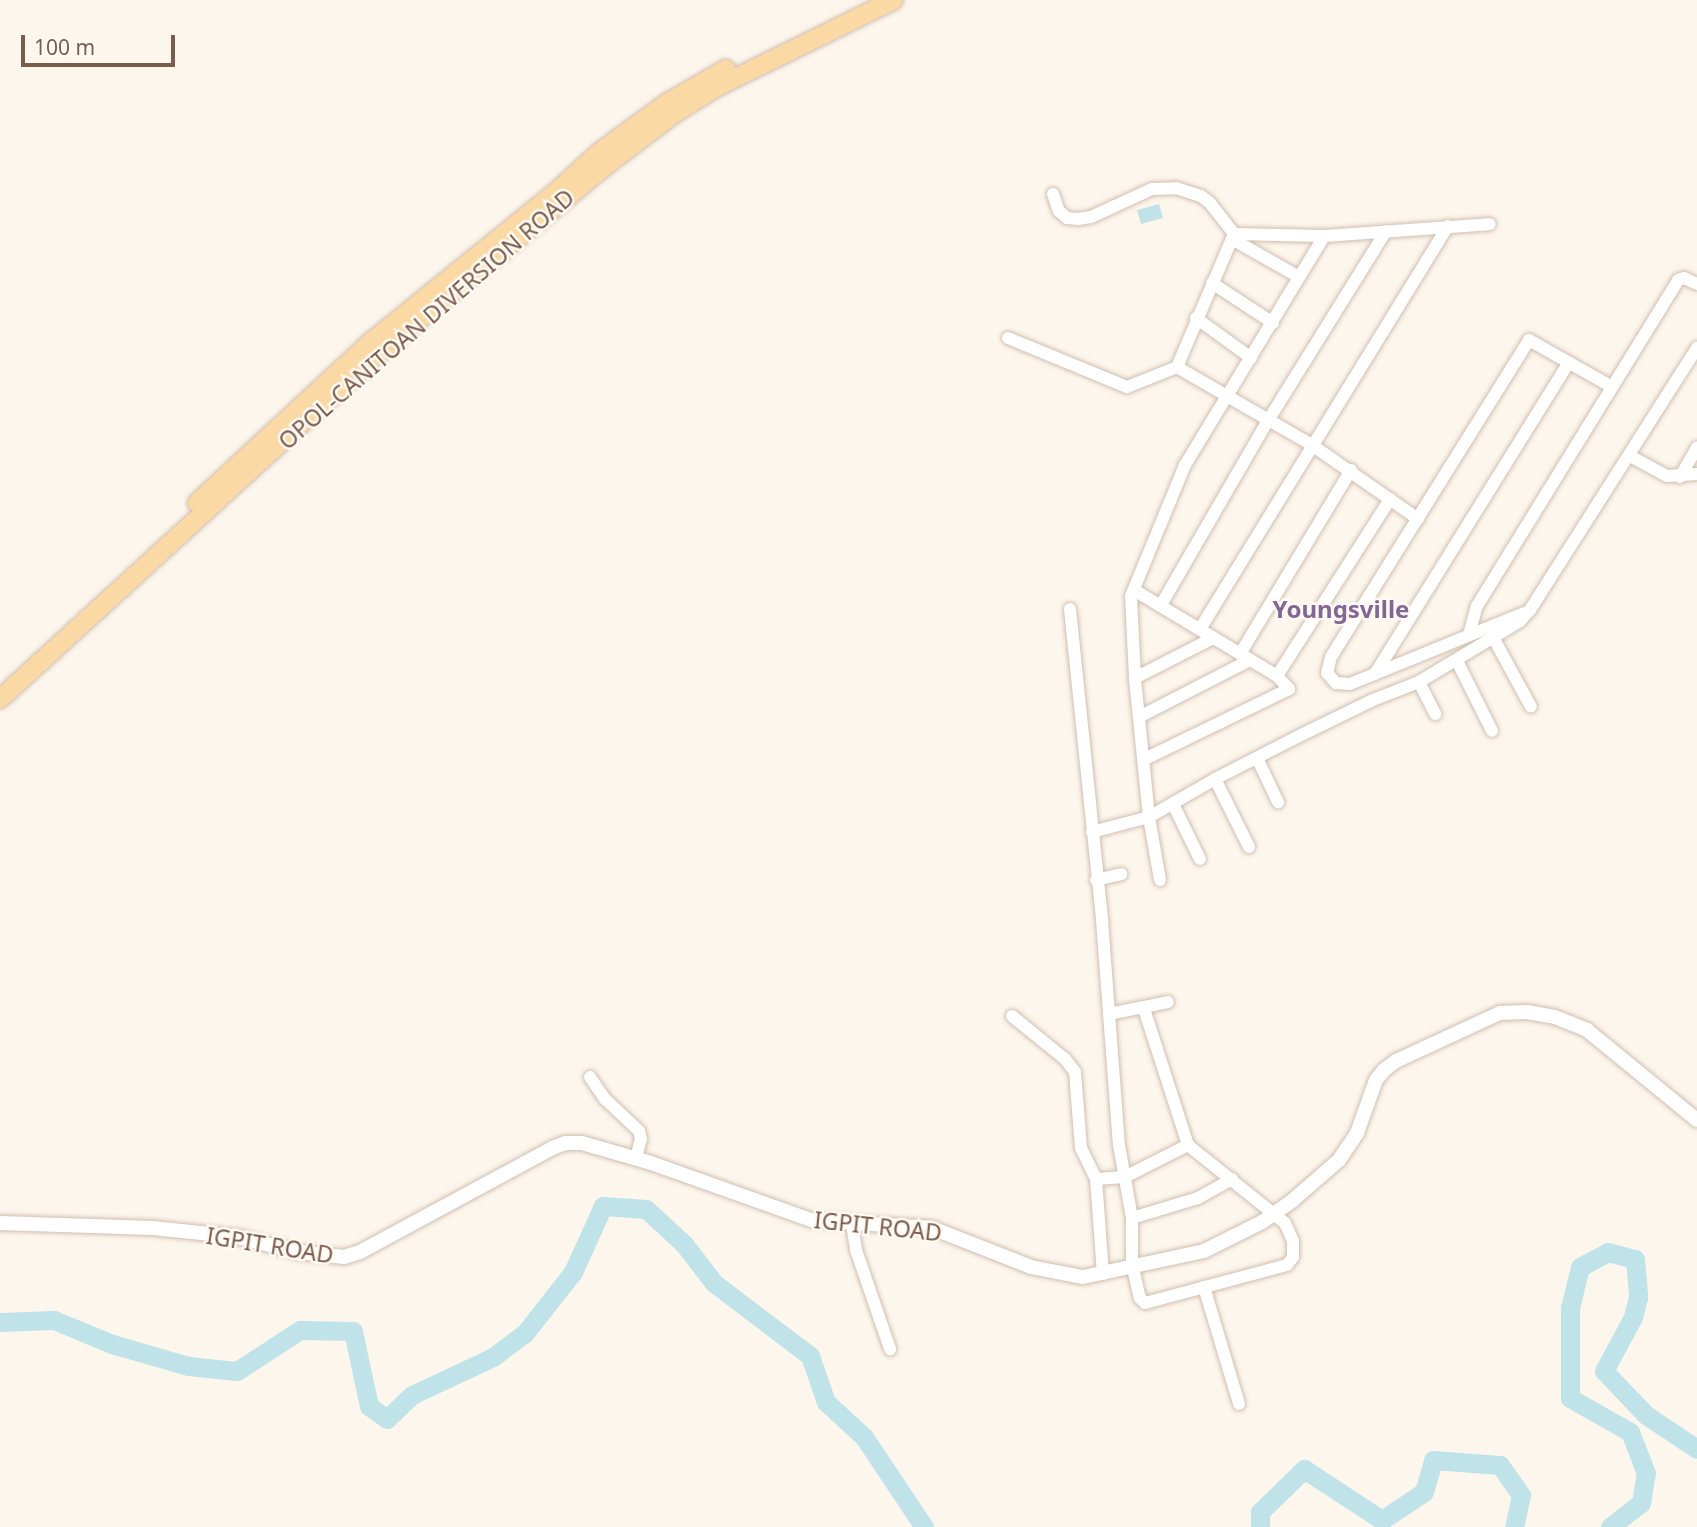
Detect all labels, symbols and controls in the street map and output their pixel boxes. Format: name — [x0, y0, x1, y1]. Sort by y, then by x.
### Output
scale bar — [24, 21, 178, 65]
text: 100 m — [34, 33, 95, 61]
street label: OPOL-CANITOAN DIVERSION ROAD — [273, 183, 579, 455]
district label: Youngsville — [1273, 595, 1409, 623]
street label: IGPIT ROAD — [813, 1206, 943, 1246]
street label: IGPIT ROAD — [204, 1221, 336, 1269]

